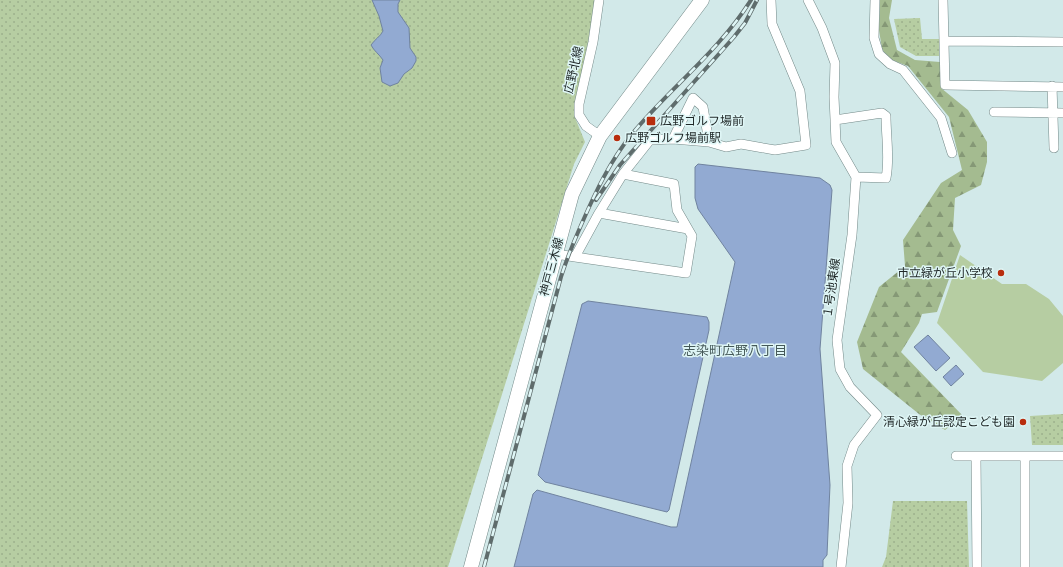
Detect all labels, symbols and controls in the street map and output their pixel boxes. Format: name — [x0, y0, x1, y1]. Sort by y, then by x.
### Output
street label: 広野北線 — [561, 45, 587, 95]
place label: 広野ゴルフ場前 — [660, 114, 744, 129]
marker: 広野ゴルフ場前 — [645, 115, 657, 127]
place label: 広野ゴルフ場前駅 — [625, 131, 721, 146]
marker: 広野ゴルフ場前駅 — [612, 133, 622, 143]
street label: 神戸三木線 — [537, 236, 567, 298]
street label: １号池東線 — [820, 257, 844, 319]
place label: 市立緑が丘小学校 — [897, 266, 993, 281]
marker: 市立緑が丘小学校 — [996, 268, 1006, 278]
district label: 志染町広野八丁目 — [683, 343, 787, 359]
place label: 清心緑が丘認定こども園 — [883, 415, 1015, 430]
marker: 清心緑が丘認定こども園 — [1018, 417, 1028, 427]

